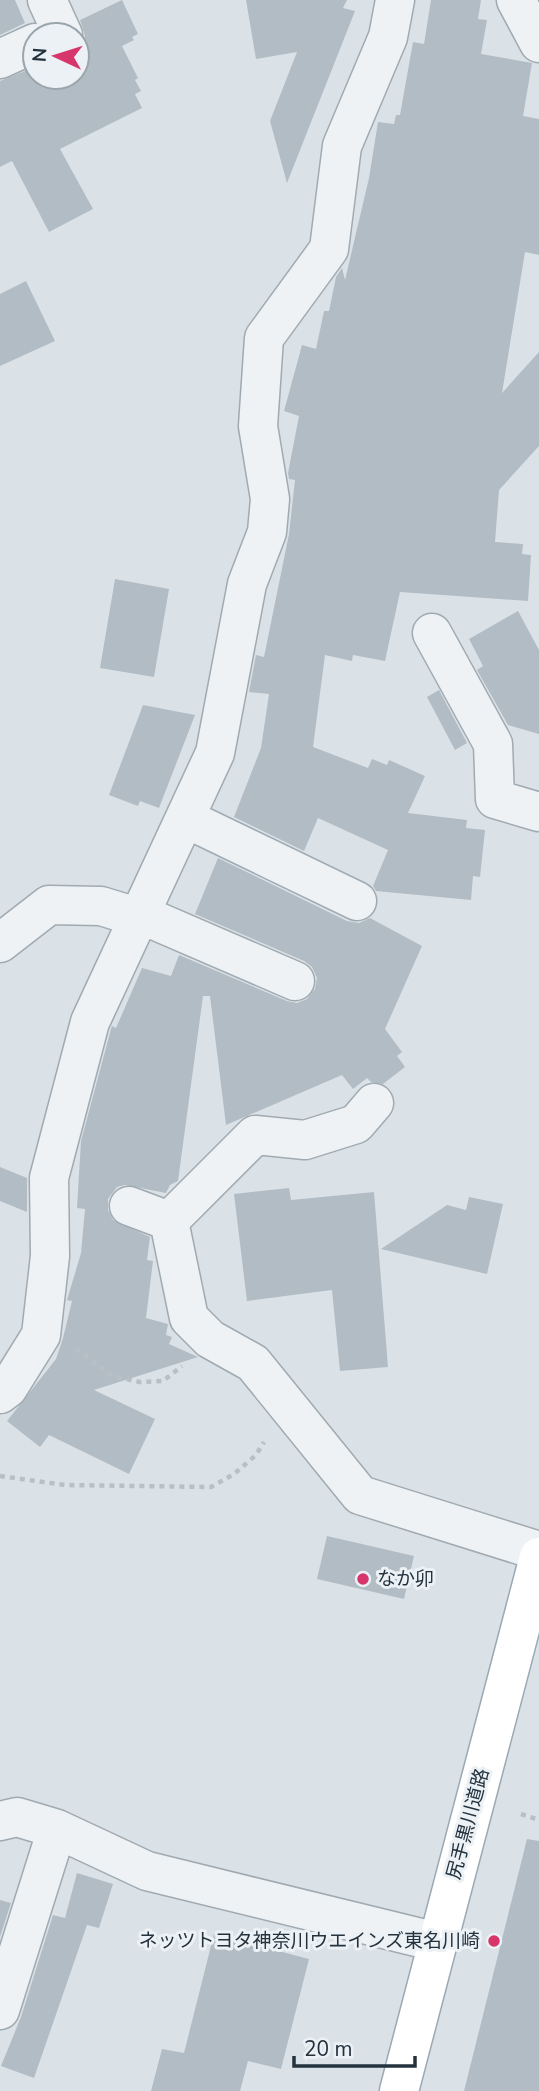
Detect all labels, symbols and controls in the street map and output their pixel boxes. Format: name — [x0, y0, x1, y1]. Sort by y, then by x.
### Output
north arrow — [21, 21, 91, 91]
text: N — [27, 47, 54, 63]
place label: なか卯 — [377, 1566, 434, 1592]
marker: なか卯 — [355, 1571, 371, 1587]
street label: 尻手黒川道路 — [441, 1766, 495, 1882]
place label: ネッツトヨタ神奈川ウエインズ東名川崎 — [138, 1928, 480, 1954]
marker: ネッツトヨタ神奈川ウエインズ東名川崎 — [486, 1933, 502, 1949]
scale bar — [294, 2024, 415, 2068]
text: 20 m — [304, 2035, 353, 2063]

